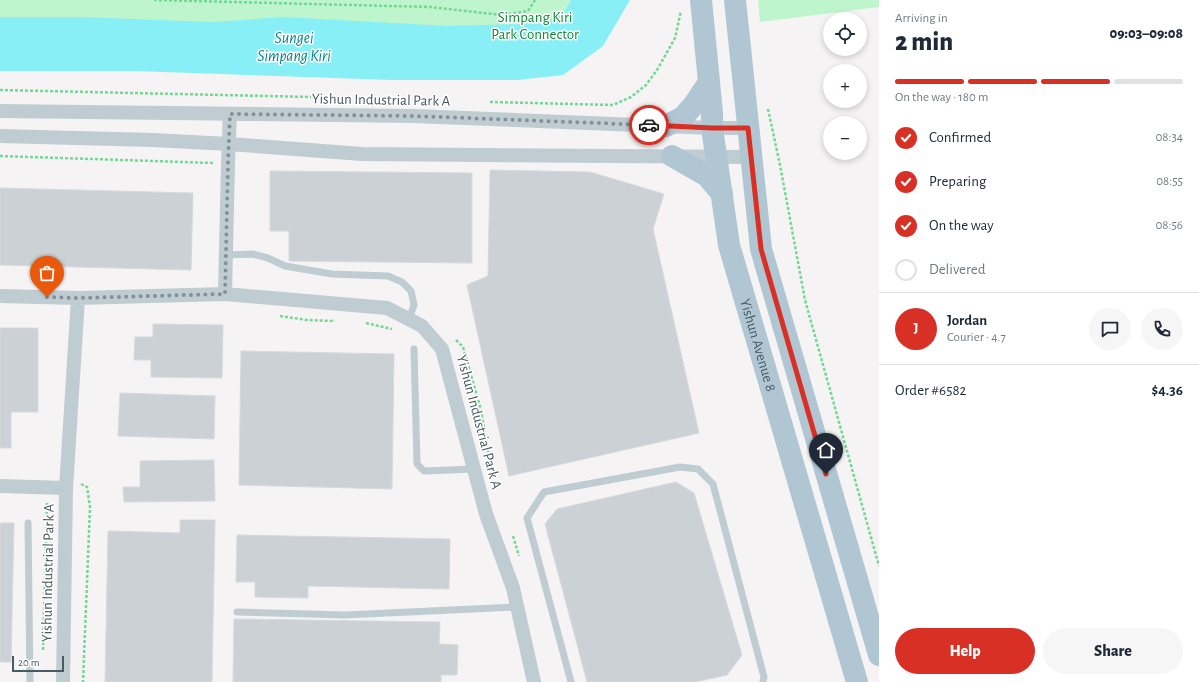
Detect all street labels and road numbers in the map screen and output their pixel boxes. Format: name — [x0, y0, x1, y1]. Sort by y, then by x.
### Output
street label: Yishun Industrial Park A — [312, 91, 451, 109]
street label: Yishun Avenue 8 — [738, 297, 779, 393]
street label: Yishun Industrial Park A — [454, 353, 504, 491]
street label: Yishun Industrial Park A — [39, 503, 57, 642]

